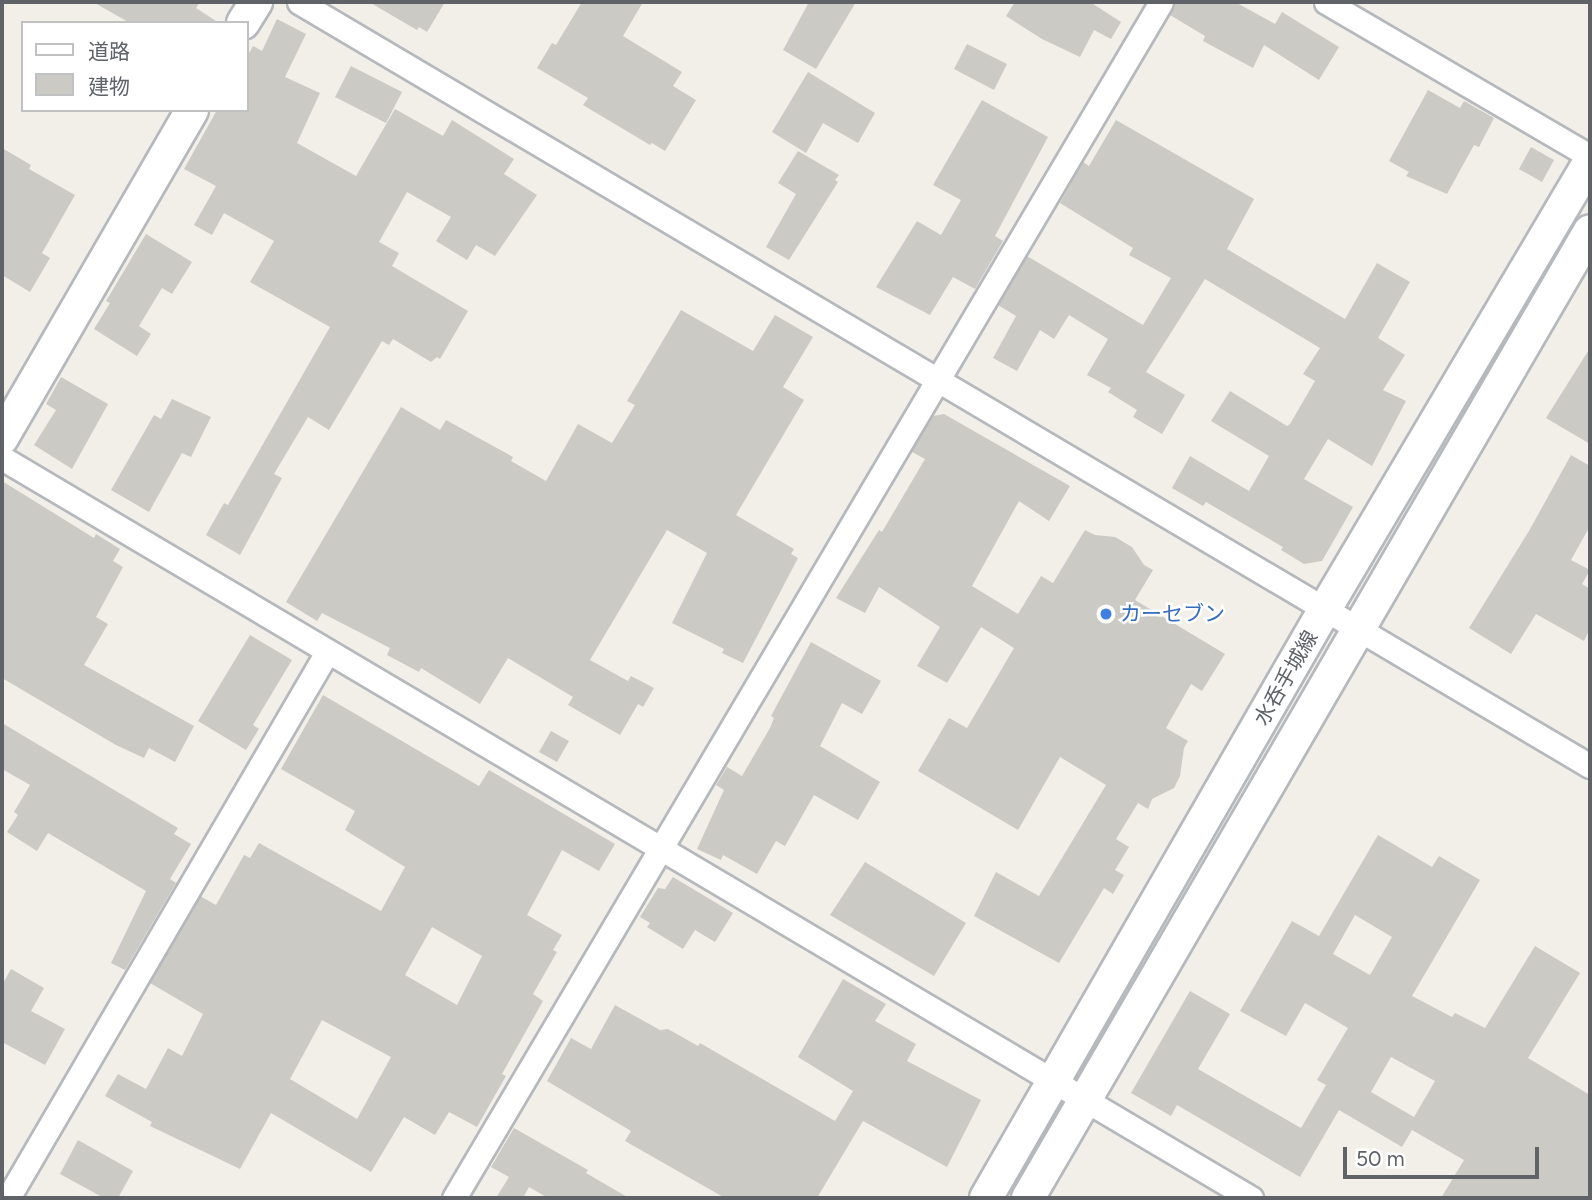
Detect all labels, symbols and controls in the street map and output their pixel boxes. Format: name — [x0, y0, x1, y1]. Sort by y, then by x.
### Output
legend — [21, 21, 248, 112]
text: 道路 — [88, 39, 130, 64]
text: 建物 — [88, 74, 130, 99]
place label: カーセブン — [1120, 601, 1225, 627]
marker: カーセブン — [1098, 606, 1114, 622]
street label: 水呑手城線 — [1249, 626, 1323, 730]
scale bar — [1347, 1134, 1543, 1178]
text: 50 m — [1356, 1146, 1405, 1171]

